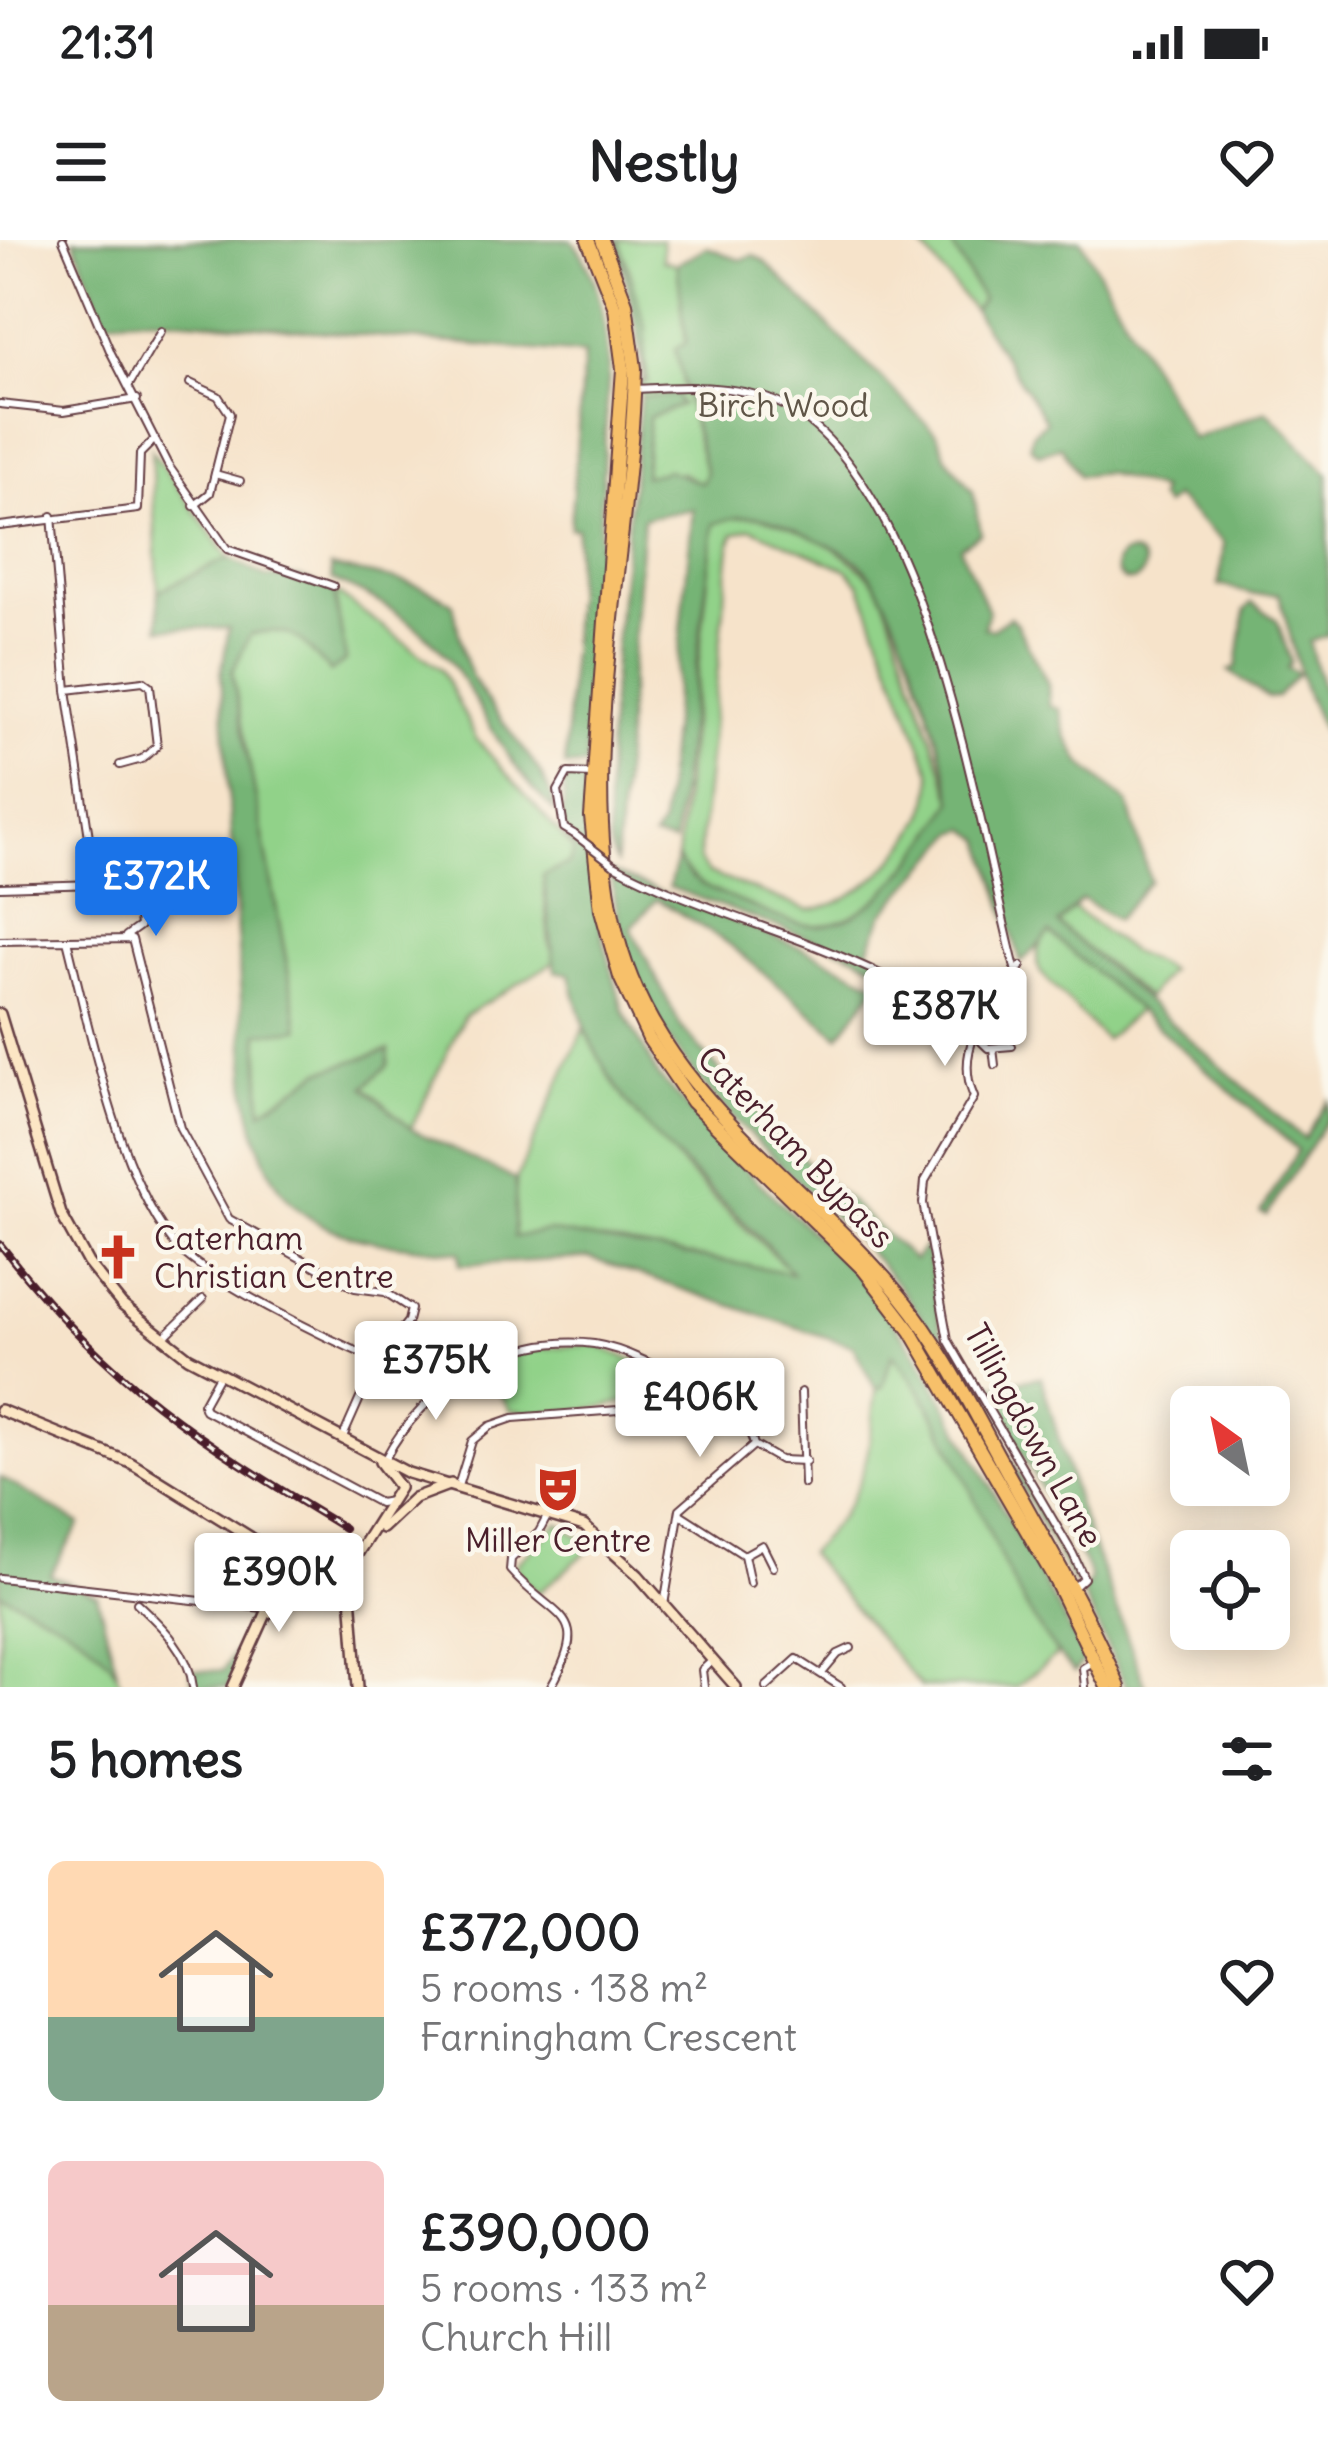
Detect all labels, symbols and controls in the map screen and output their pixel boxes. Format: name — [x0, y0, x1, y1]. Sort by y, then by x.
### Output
text: 21:31 — [60, 14, 156, 70]
text: Nestly — [588, 128, 740, 196]
icon: menu — [48, 129, 114, 195]
icon: heart — [1214, 129, 1280, 195]
park label: Birch Wood — [697, 384, 869, 426]
pin: £372K — [72, 837, 240, 939]
text: £372K — [102, 851, 210, 900]
pin: £387K — [861, 967, 1029, 1069]
text: £387K — [891, 981, 999, 1030]
street label: Caterham Bypass — [689, 1037, 903, 1257]
place label: Caterham Christian Centre — [154, 1217, 394, 1297]
church icon: Caterham Christian Centre — [93, 1232, 143, 1282]
street label: Tillingdown Lane — [955, 1316, 1113, 1554]
pin: £375K — [352, 1321, 520, 1423]
text: £375K — [382, 1335, 490, 1384]
pin: £406K — [616, 1358, 784, 1460]
text: £406K — [642, 1372, 758, 1421]
north arrow — [1170, 1386, 1290, 1506]
map controls — [1170, 1386, 1290, 1650]
theatre icon: Miller Centre — [533, 1464, 583, 1514]
place label: Miller Centre — [465, 1519, 651, 1561]
button: locate — [1170, 1530, 1290, 1650]
pin: £390K — [195, 1533, 363, 1635]
text: £390K — [221, 1547, 337, 1596]
icon: filters — [1214, 1726, 1280, 1792]
text: 5 homes — [48, 1727, 243, 1791]
text: £372,000 — [420, 1900, 641, 1964]
icon: home — [144, 1909, 288, 2053]
icon: heart — [1214, 1948, 1280, 2014]
text: 5 rooms · 138 m² — [420, 1964, 708, 2013]
text: Farningham Crescent — [420, 2013, 797, 2062]
text: £390,000 — [420, 2200, 651, 2264]
icon: home — [144, 2209, 288, 2353]
icon: heart — [1214, 2248, 1280, 2314]
text: 5 rooms · 133 m² — [420, 2264, 708, 2313]
text: Church Hill — [420, 2313, 612, 2362]

